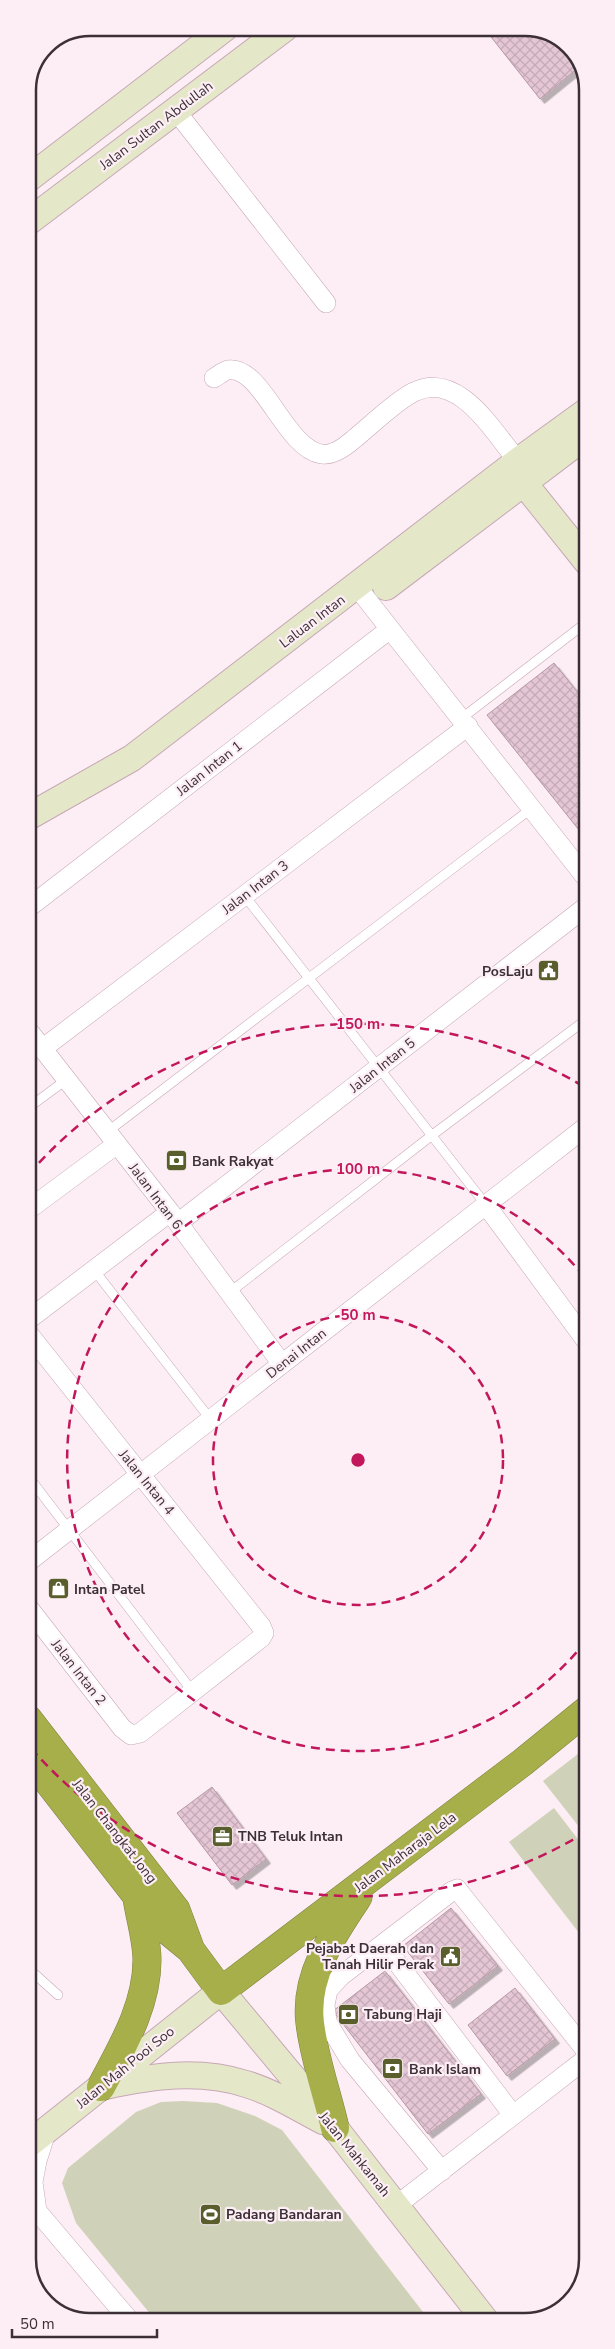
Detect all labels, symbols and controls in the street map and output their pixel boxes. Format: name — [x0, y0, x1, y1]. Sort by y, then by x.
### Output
street label: Jalan Sultan Abdullah — [95, 76, 217, 175]
street label: Laluan Intan — [276, 590, 349, 652]
street label: Jalan Intan 1 — [172, 737, 246, 801]
street label: Jalan Intan 3 — [217, 856, 293, 919]
public building icon: PosLaju — [537, 959, 561, 983]
place label: PosLaju — [482, 962, 533, 981]
text: 150 m — [336, 1014, 380, 1034]
street label: Jalan Intan 5 — [345, 1034, 419, 1098]
bank icon: Bank Rakyat — [164, 1149, 188, 1173]
place label: Bank Rakyat — [192, 1152, 274, 1171]
street label: Jalan Intan 6 — [124, 1158, 187, 1234]
text: 100 m — [336, 1159, 380, 1179]
text: 50 m — [340, 1305, 376, 1325]
street label: Denai Intan — [262, 1324, 330, 1383]
street label: Jalan Intan 4 — [114, 1445, 179, 1519]
centre of rings — [349, 1451, 367, 1469]
shop icon: Intan Patel — [46, 1577, 70, 1601]
place label: Intan Patel — [74, 1580, 145, 1599]
street label: Jalan Intan 2 — [46, 1635, 110, 1709]
street label: Jalan Changkat Jong — [67, 1774, 161, 1887]
street label: Jalan Maharaja Lela — [350, 1808, 460, 1898]
office icon: TNB Teluk Intan — [210, 1824, 234, 1848]
place label: TNB Teluk Intan — [238, 1827, 343, 1846]
place label: Pejabat Daerah dan Tanah Hilir Perak — [306, 1939, 434, 1974]
public building icon: Pejabat Daerah dan Tanah Hilir Perak — [438, 1944, 462, 1968]
bank icon: Tabung Haji — [336, 2002, 360, 2026]
place label: Tabung Haji — [364, 2005, 442, 2024]
street label: Jalan Mah Pooi Soo — [71, 2022, 179, 2114]
bank icon: Bank Islam — [381, 2057, 405, 2081]
place label: Bank Islam — [409, 2060, 481, 2079]
street label: Jalan Mahkamah — [314, 2107, 395, 2201]
sports icon: Padang Bandaran — [198, 2202, 222, 2226]
place label: Padang Bandaran — [226, 2205, 342, 2224]
scale bar — [12, 2306, 158, 2338]
text: 50 m — [20, 2314, 55, 2334]

